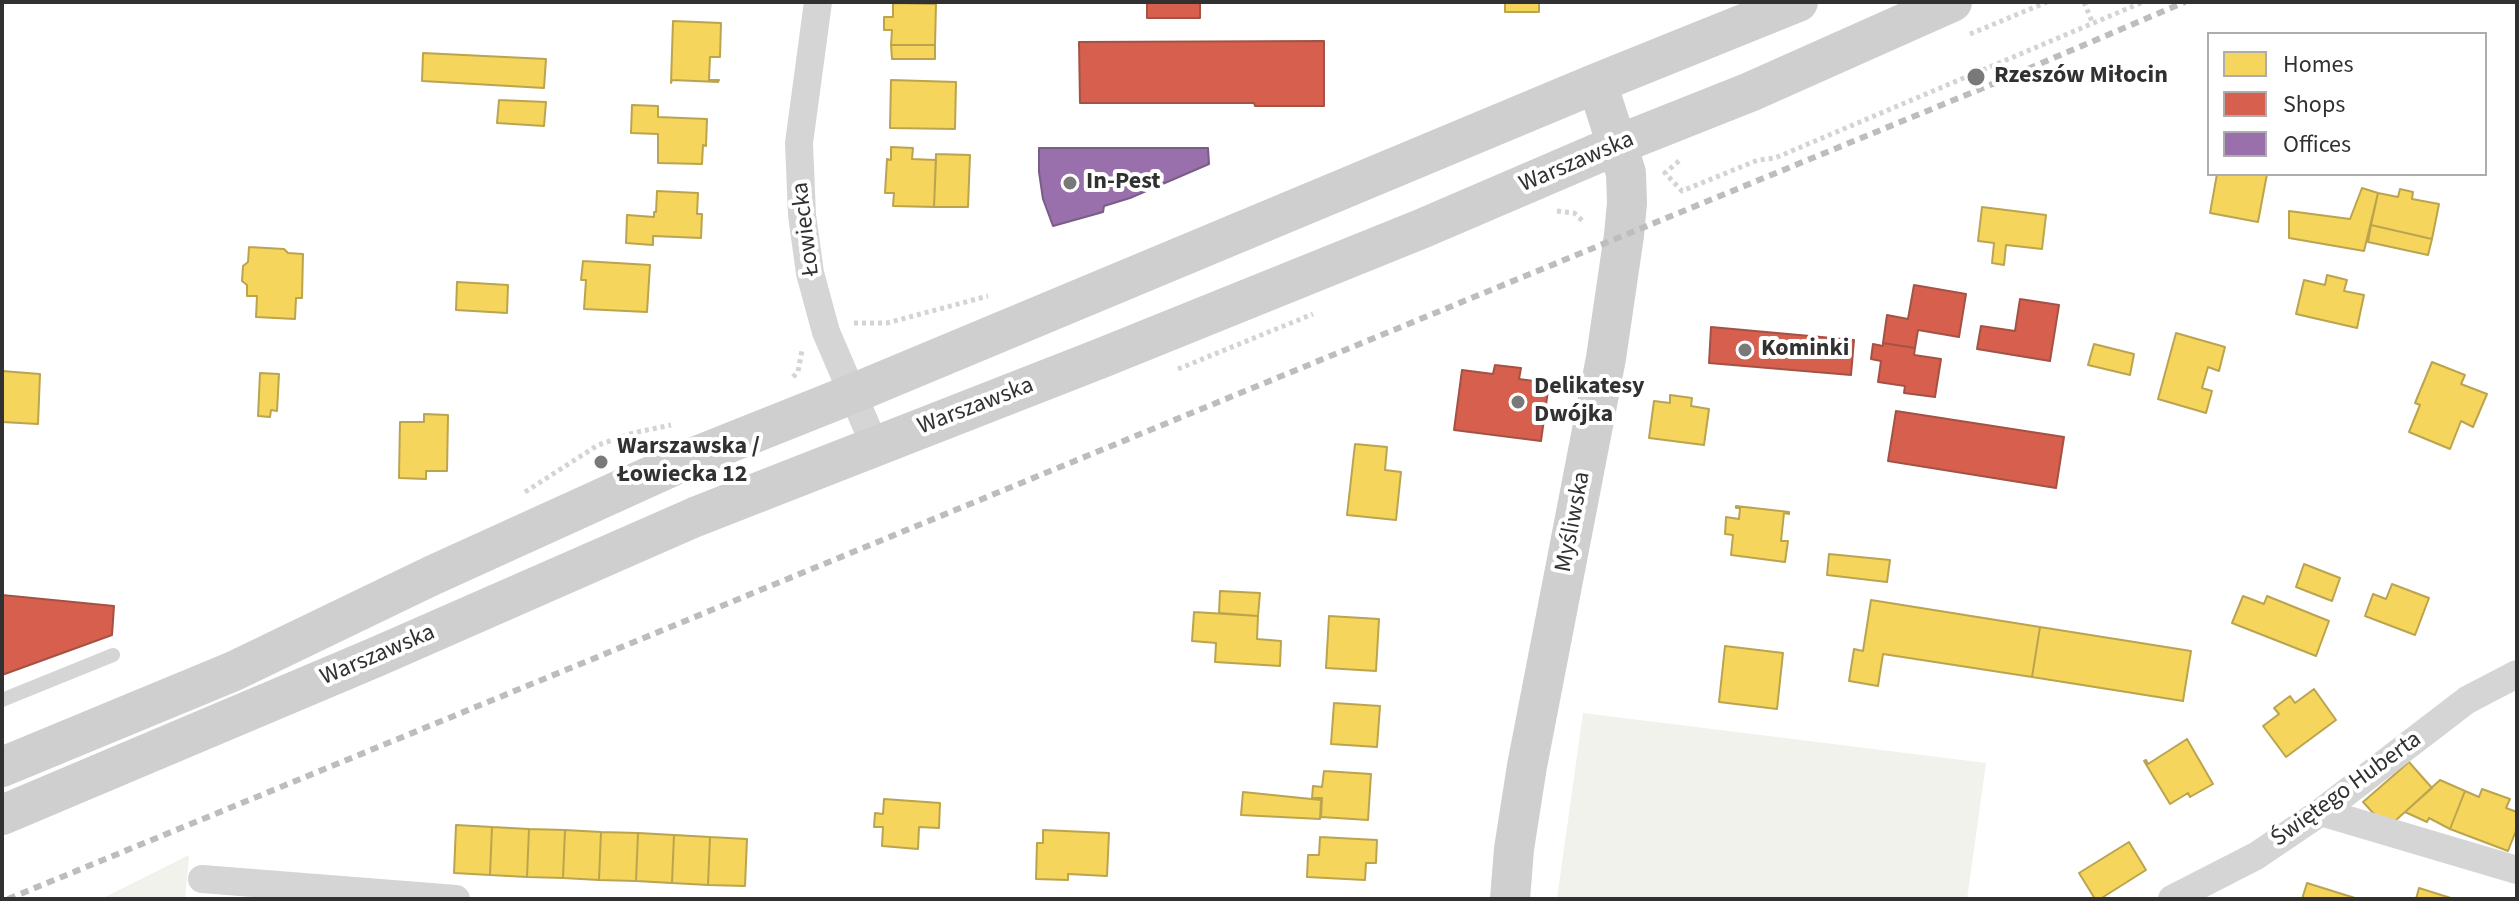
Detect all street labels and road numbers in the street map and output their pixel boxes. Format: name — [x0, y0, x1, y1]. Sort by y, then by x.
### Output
street label: Warszawska — [1515, 126, 1639, 200]
street label: Łowiecka — [787, 180, 827, 278]
street label: Warszawska — [914, 372, 1038, 442]
street label: Myśliwska — [1550, 469, 1598, 575]
street label: Warszawska — [316, 619, 440, 693]
street label: Świętego Huberta — [2266, 726, 2428, 854]

